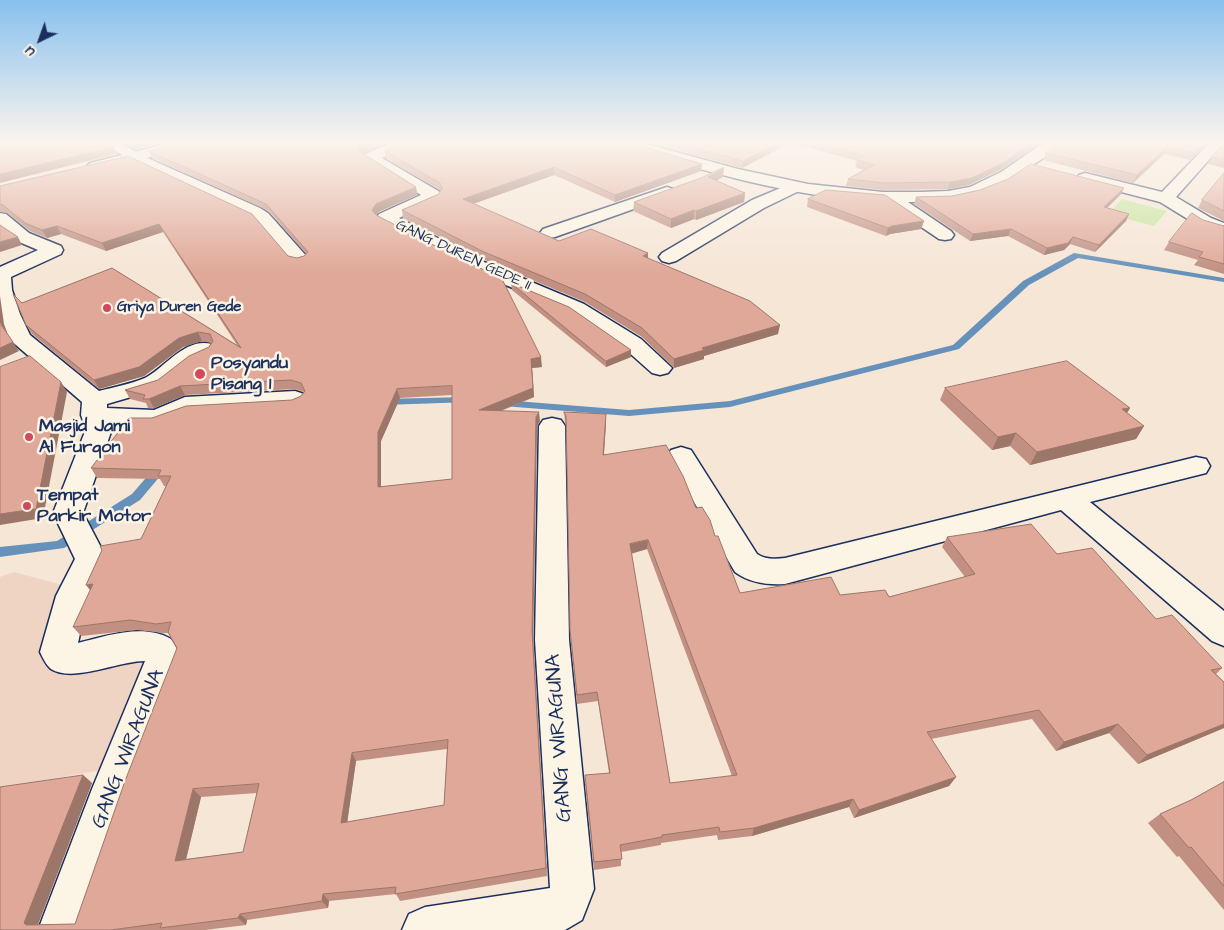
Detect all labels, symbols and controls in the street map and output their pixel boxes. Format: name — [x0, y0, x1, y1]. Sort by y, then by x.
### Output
north arrow — [15, 15, 65, 65]
text: U — [20, 41, 40, 61]
street label: GANG DUREN GEDE II — [392, 217, 534, 295]
place label: Griya Duren Gede — [117, 299, 241, 317]
marker: Griya Duren Gede — [101, 302, 113, 314]
place label: Posyandu Pisang 1 — [211, 353, 288, 396]
marker: Posyandu Pisang 1 — [193, 367, 207, 381]
place label: Masjid Jami Al Furqon — [39, 416, 130, 458]
marker: Masjid Jami Al Furqon — [23, 431, 35, 443]
place label: Tempat Parkir Motor — [37, 485, 151, 528]
marker: Tempat Parkir Motor — [21, 500, 33, 512]
street label: GANG WIRAGUNA — [542, 653, 578, 823]
street label: GANG WIRAGUNA — [87, 666, 171, 832]

